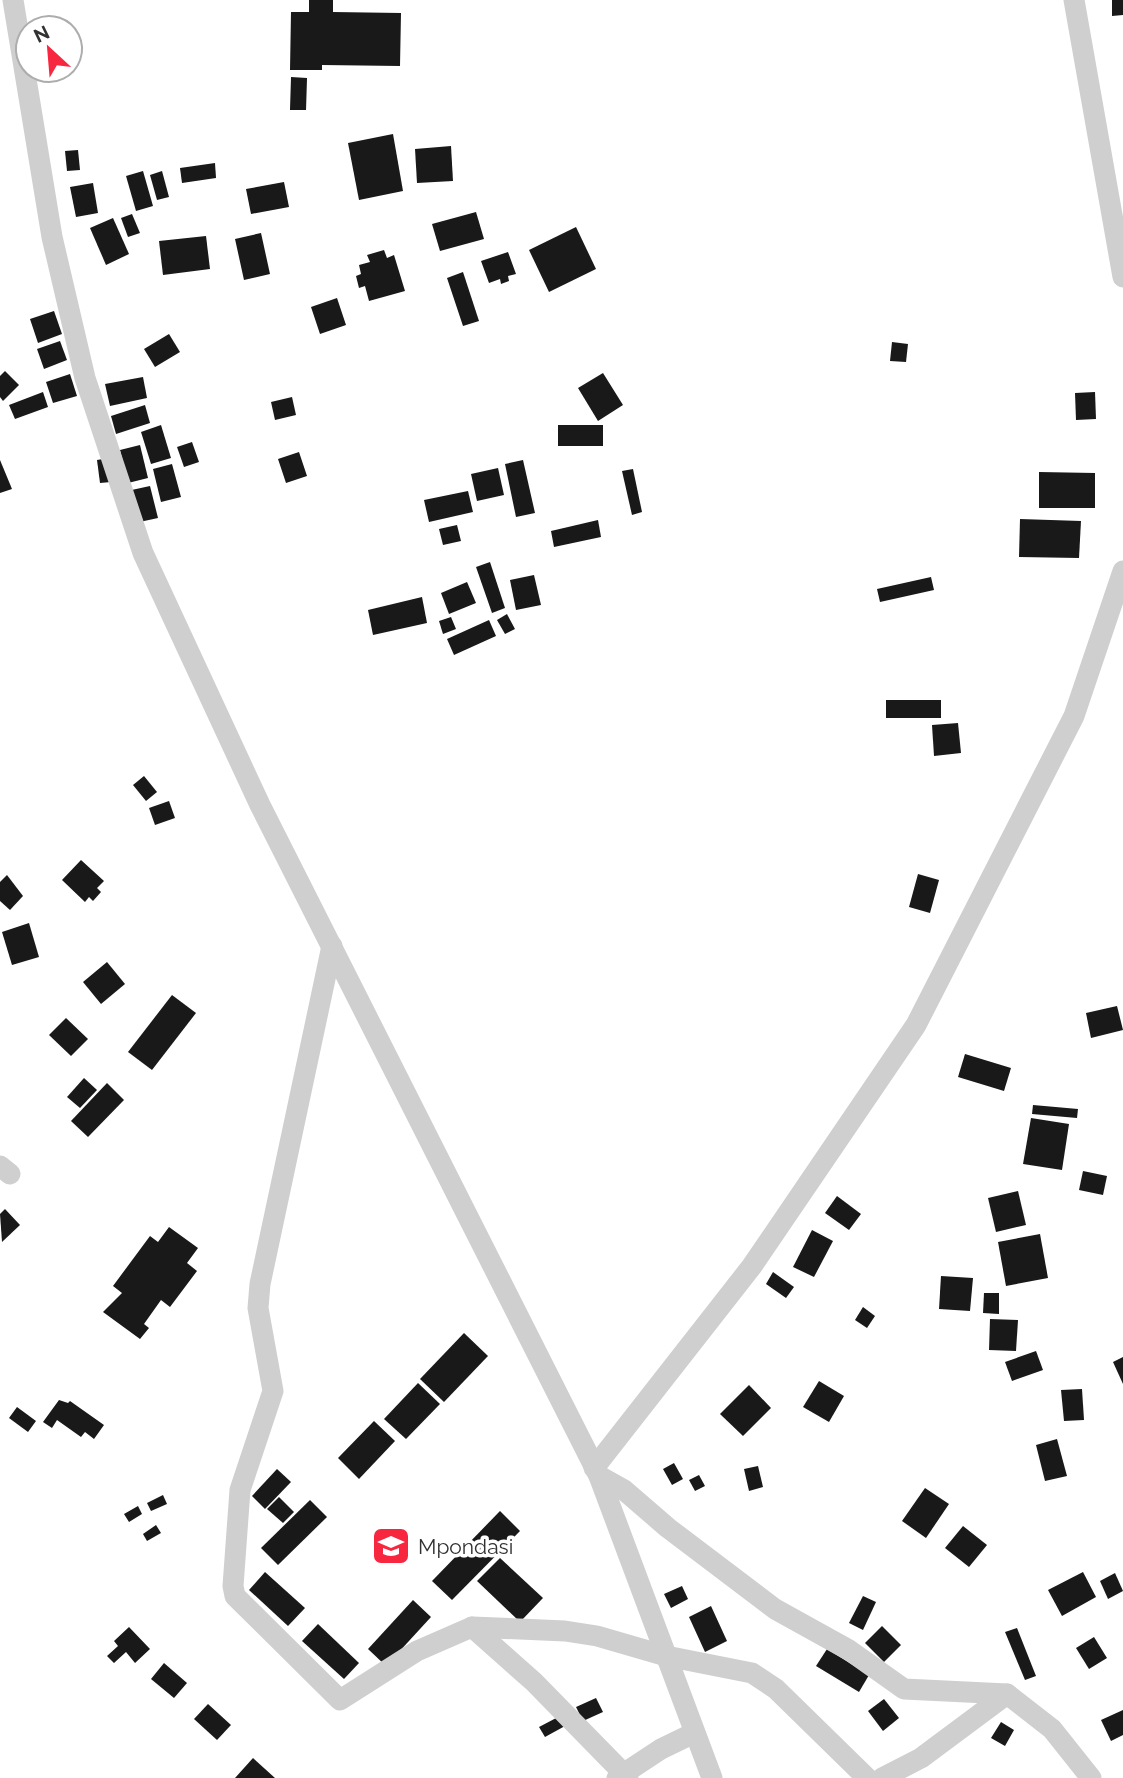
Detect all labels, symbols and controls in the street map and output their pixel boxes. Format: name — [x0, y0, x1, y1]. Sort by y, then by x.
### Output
north arrow — [14, 14, 84, 84]
text: N — [30, 21, 53, 47]
school or university icon: Mpondasi — [370, 1525, 412, 1567]
place label: Mpondasi — [418, 1534, 513, 1559]

